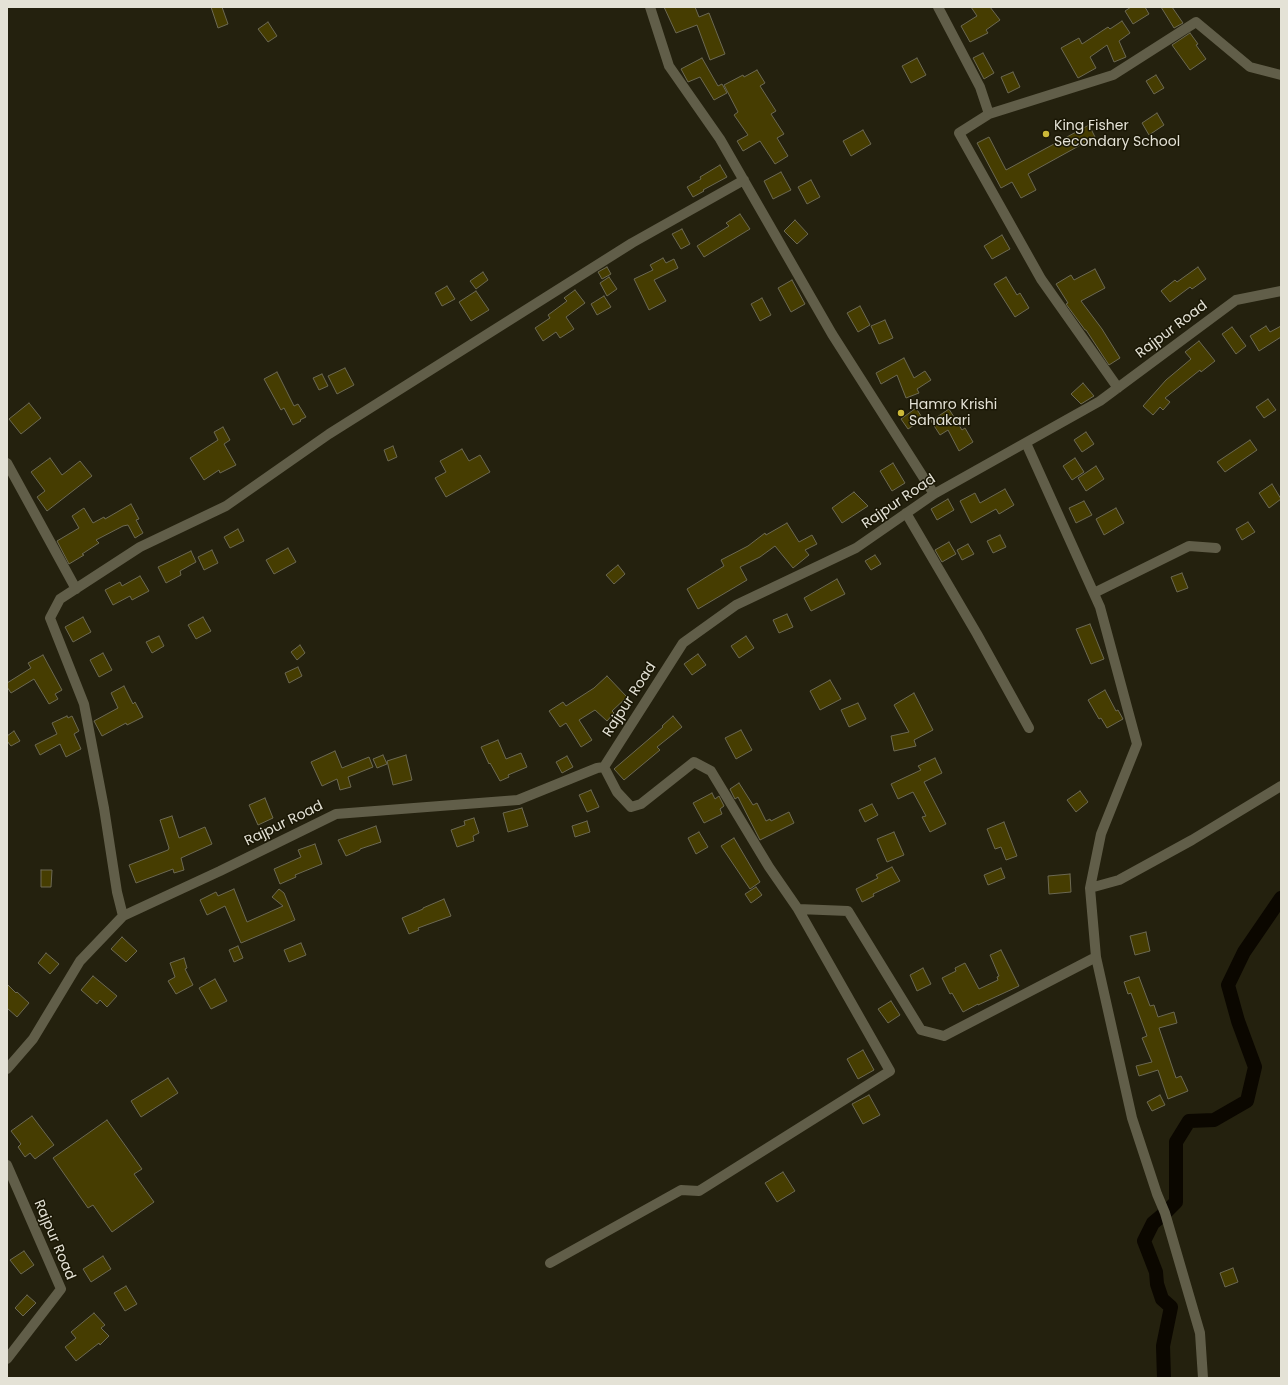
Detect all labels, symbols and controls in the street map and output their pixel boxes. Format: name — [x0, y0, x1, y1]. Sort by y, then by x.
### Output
place label: King Fisher Secondary School — [1054, 118, 1180, 150]
marker: King Fisher Secondary School — [1041, 129, 1051, 139]
street label: Rajpur Road — [1133, 298, 1211, 362]
place label: Hamro Krishi Sahakari — [909, 397, 997, 430]
marker: Hamro Krishi Sahakari — [896, 408, 906, 418]
street label: Rajpur Road — [859, 471, 939, 533]
street label: Rajpur Road — [600, 660, 660, 740]
street label: Rajpur Road — [242, 798, 326, 850]
street label: Rajpur Road — [30, 1197, 78, 1283]

